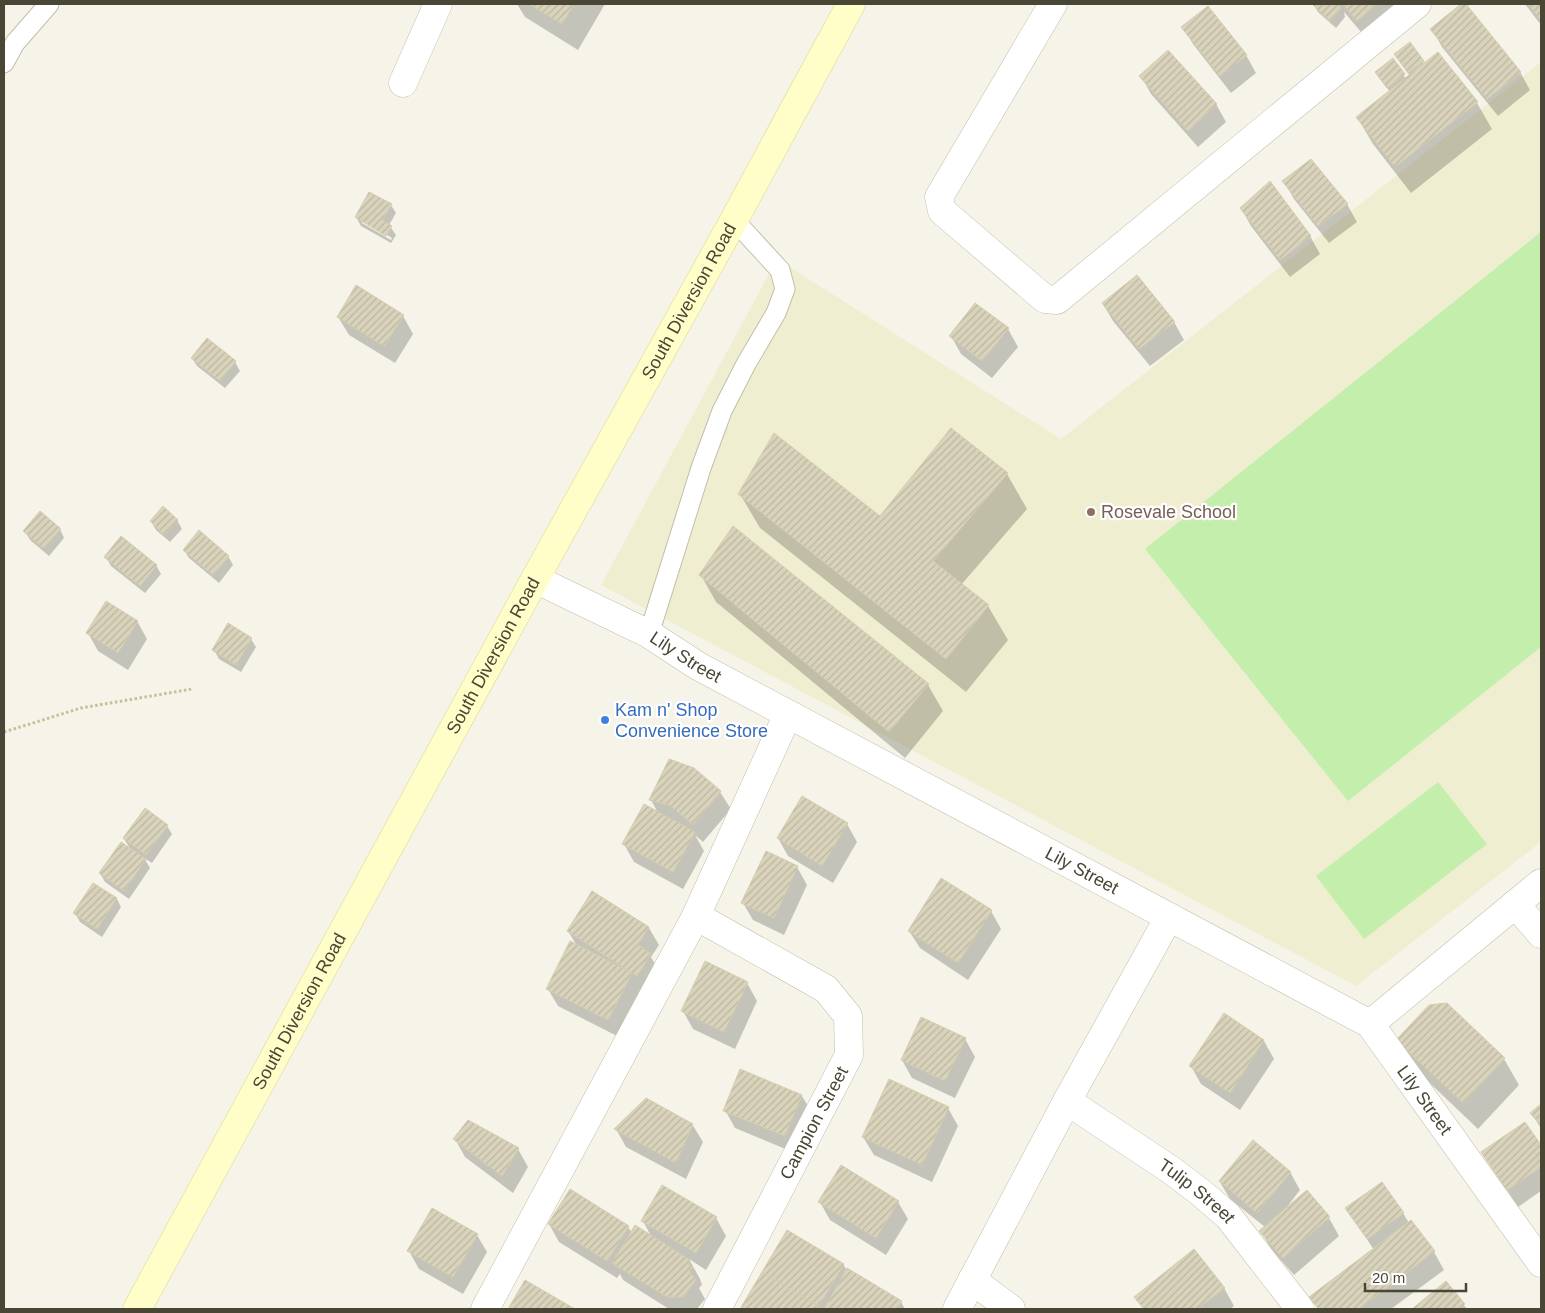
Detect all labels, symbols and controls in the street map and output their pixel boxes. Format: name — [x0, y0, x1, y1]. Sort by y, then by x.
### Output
street label: South Diversion Road — [638, 220, 740, 383]
place label: Rosevale School — [1101, 502, 1236, 522]
marker: Rosevale School — [1085, 506, 1097, 518]
street label: South Diversion Road — [442, 574, 544, 737]
street label: Lily Street — [646, 627, 725, 687]
place label: Kam n' Shop Convenience Store — [615, 700, 768, 741]
marker: Kam n' Shop Convenience Store — [599, 714, 611, 726]
street label: Lily Street — [1042, 843, 1122, 898]
street label: South Diversion Road — [249, 930, 350, 1093]
street label: Lily Street — [1393, 1062, 1456, 1138]
street label: Campion Street — [776, 1063, 852, 1183]
street label: Tulip Street — [1155, 1155, 1239, 1227]
scale bar — [1365, 1260, 1466, 1292]
text: 20 m — [1372, 1269, 1405, 1286]

